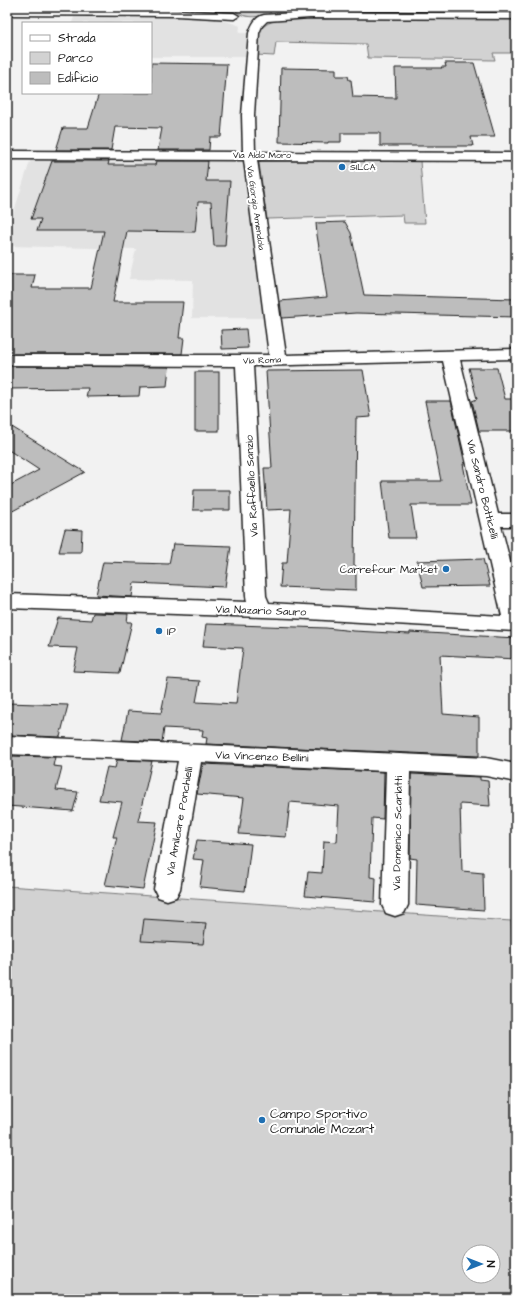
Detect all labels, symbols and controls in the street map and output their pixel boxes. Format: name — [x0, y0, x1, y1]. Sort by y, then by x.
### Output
legend — [22, 22, 152, 94]
text: Strada — [58, 30, 96, 47]
text: Parco — [58, 50, 93, 67]
text: Edificio — [58, 70, 98, 87]
street label: Via Aldo Moro — [233, 149, 291, 162]
place label: SILCA — [350, 161, 376, 174]
marker: SILCA — [337, 162, 347, 172]
street label: Via Giorgio Amendola — [243, 165, 268, 252]
street label: Via Roma — [243, 353, 282, 368]
street label: Via Raffaello Sanzio — [241, 434, 262, 537]
street label: Via Sandro Botticelli — [463, 438, 502, 541]
place label: Carrefour Market — [340, 562, 439, 577]
marker: Carrefour Market — [441, 564, 451, 574]
street label: Via Nazario Sauro — [215, 601, 307, 620]
place label: IP — [167, 624, 176, 639]
marker: IP — [154, 626, 164, 636]
street label: Via Vincenzo Bellini — [215, 747, 309, 766]
street label: Via Amilcare Ponchielli — [163, 765, 197, 877]
street label: Via Domenico Scarlatti — [389, 775, 406, 890]
place label: Campo Sportivo Comunale Mozart — [270, 1105, 375, 1138]
marker: Campo Sportivo Comunale Mozart — [257, 1115, 267, 1125]
north arrow — [461, 1244, 501, 1284]
text: N — [483, 1261, 498, 1268]

